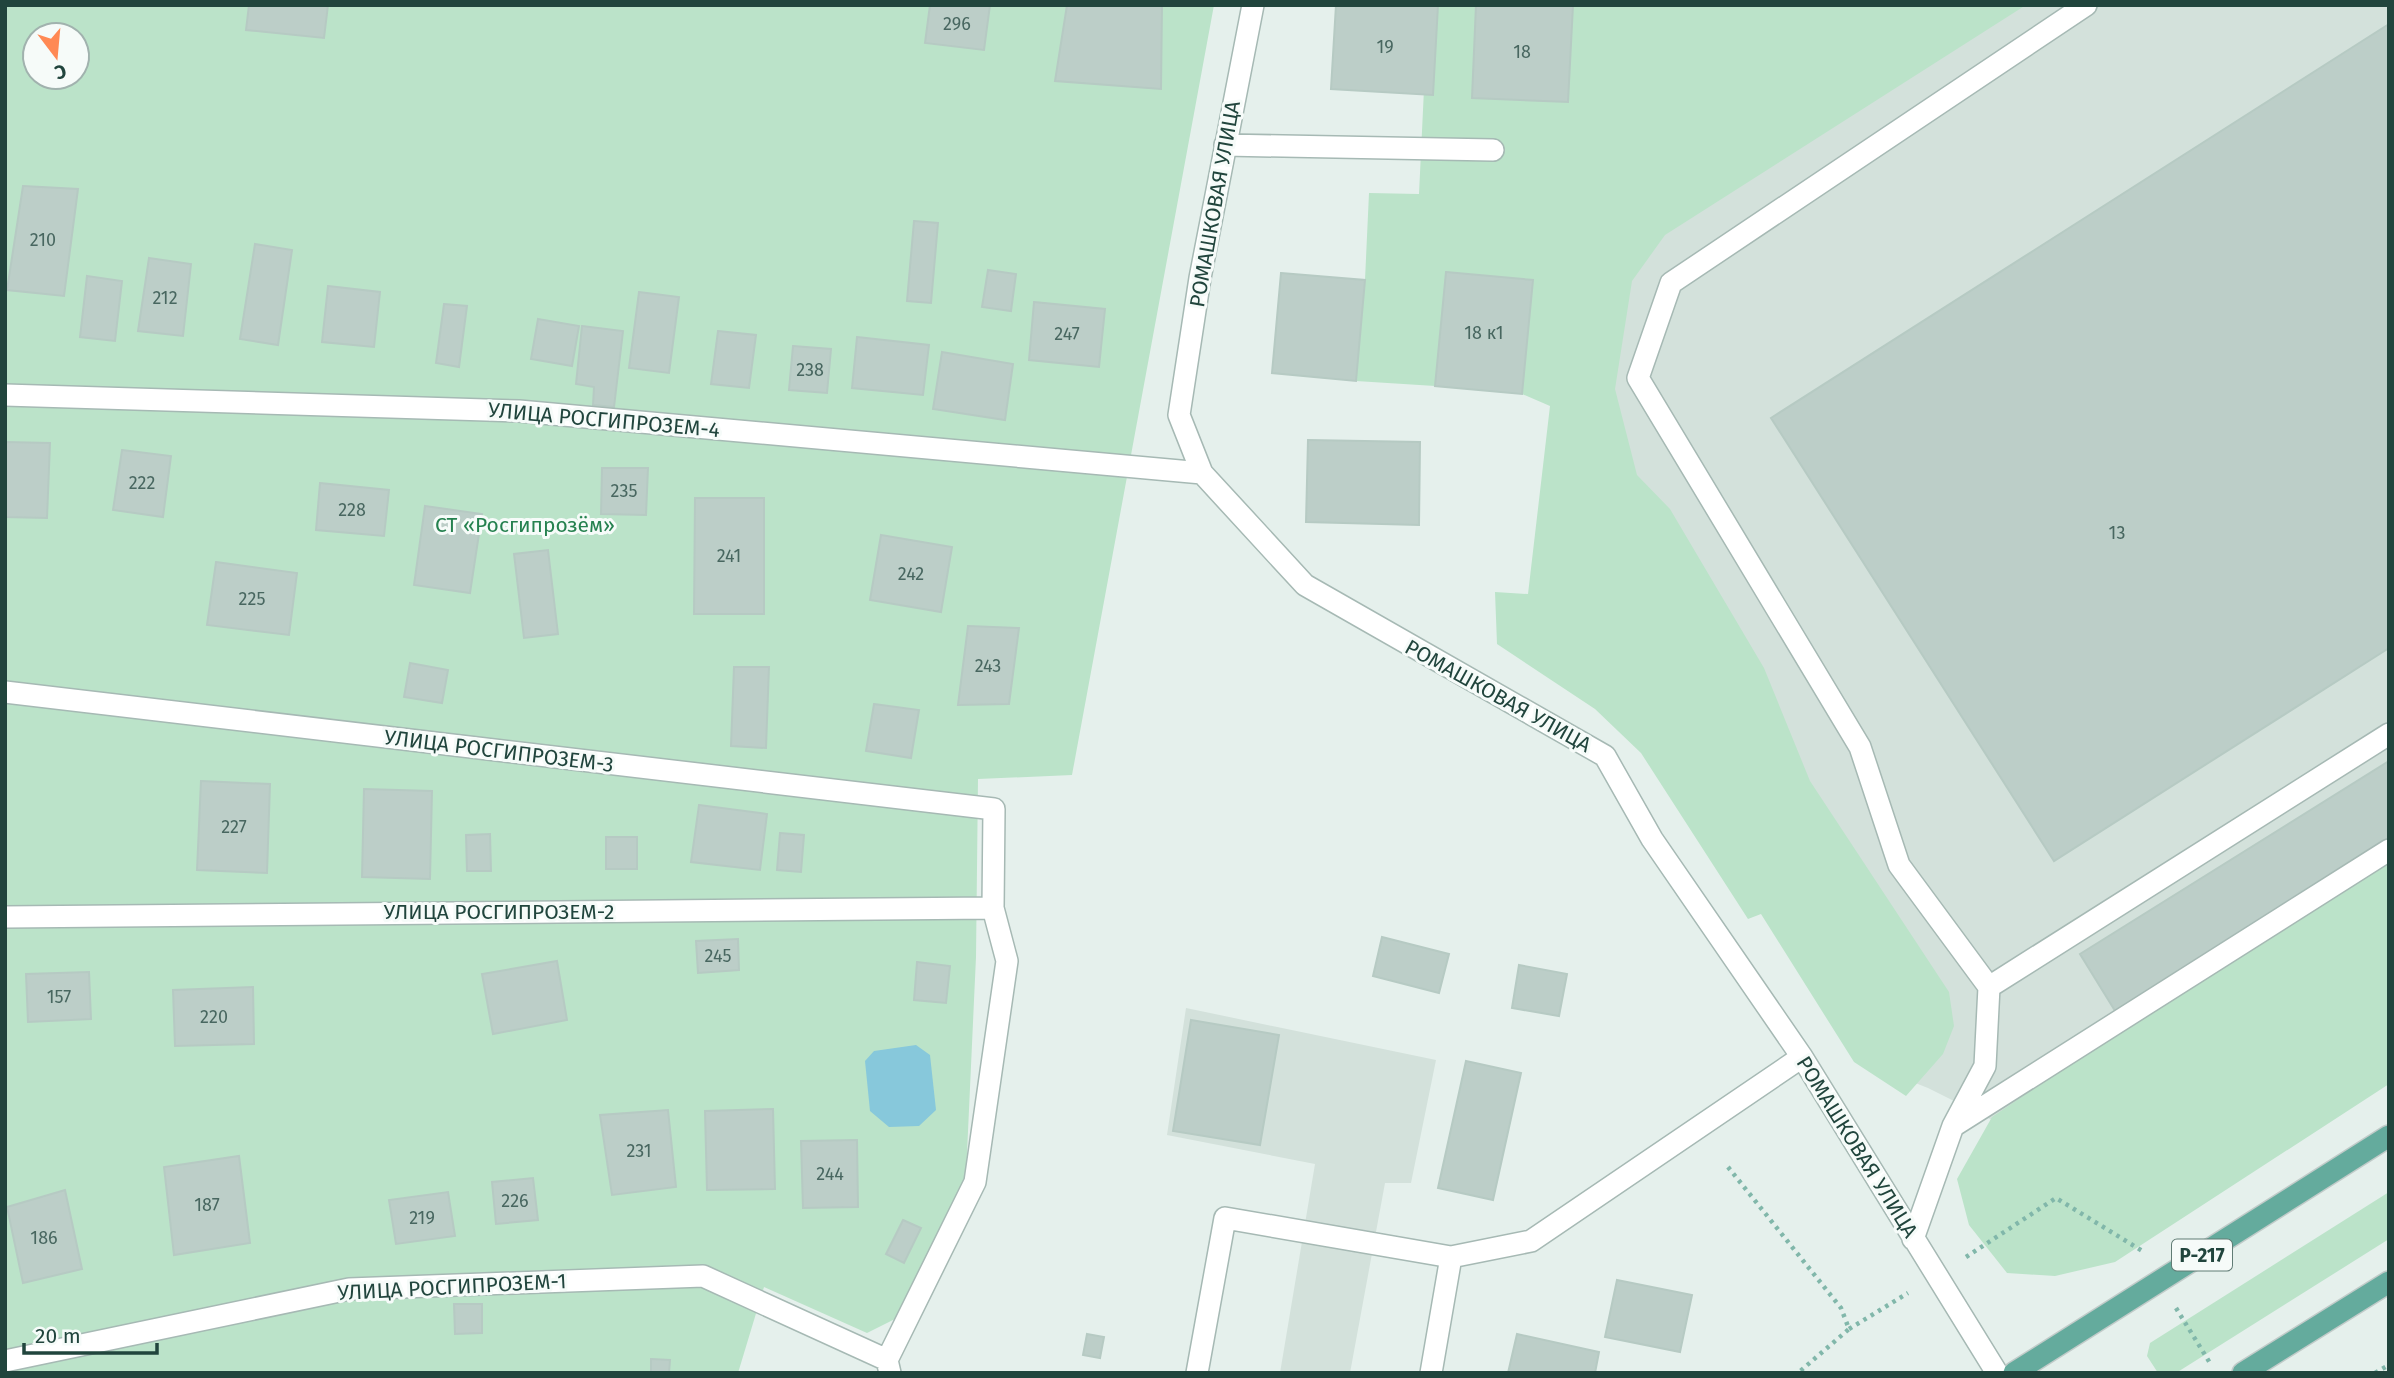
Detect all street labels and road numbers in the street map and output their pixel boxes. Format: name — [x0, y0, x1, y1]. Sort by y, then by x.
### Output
street label: РОМАШКОВАЯ УЛИЦА — [1184, 99, 1246, 309]
street label: УЛИЦА РОСГИПРОЗЕМ-4 — [487, 397, 721, 443]
street label: РОМАШКОВАЯ УЛИЦА — [1400, 634, 1596, 758]
street label: УЛИЦА РОСГИПРОЗЕМ-3 — [383, 724, 615, 778]
street label: УЛИЦА РОСГИПРОЗЕМ-2 — [384, 899, 614, 925]
street label: РОМАШКОВАЯ УЛИЦА — [1791, 1051, 1923, 1243]
road number: Р-217 — [2172, 1240, 2232, 1270]
street label: УЛИЦА РОСГИПРОЗЕМ-1 — [337, 1268, 567, 1306]

